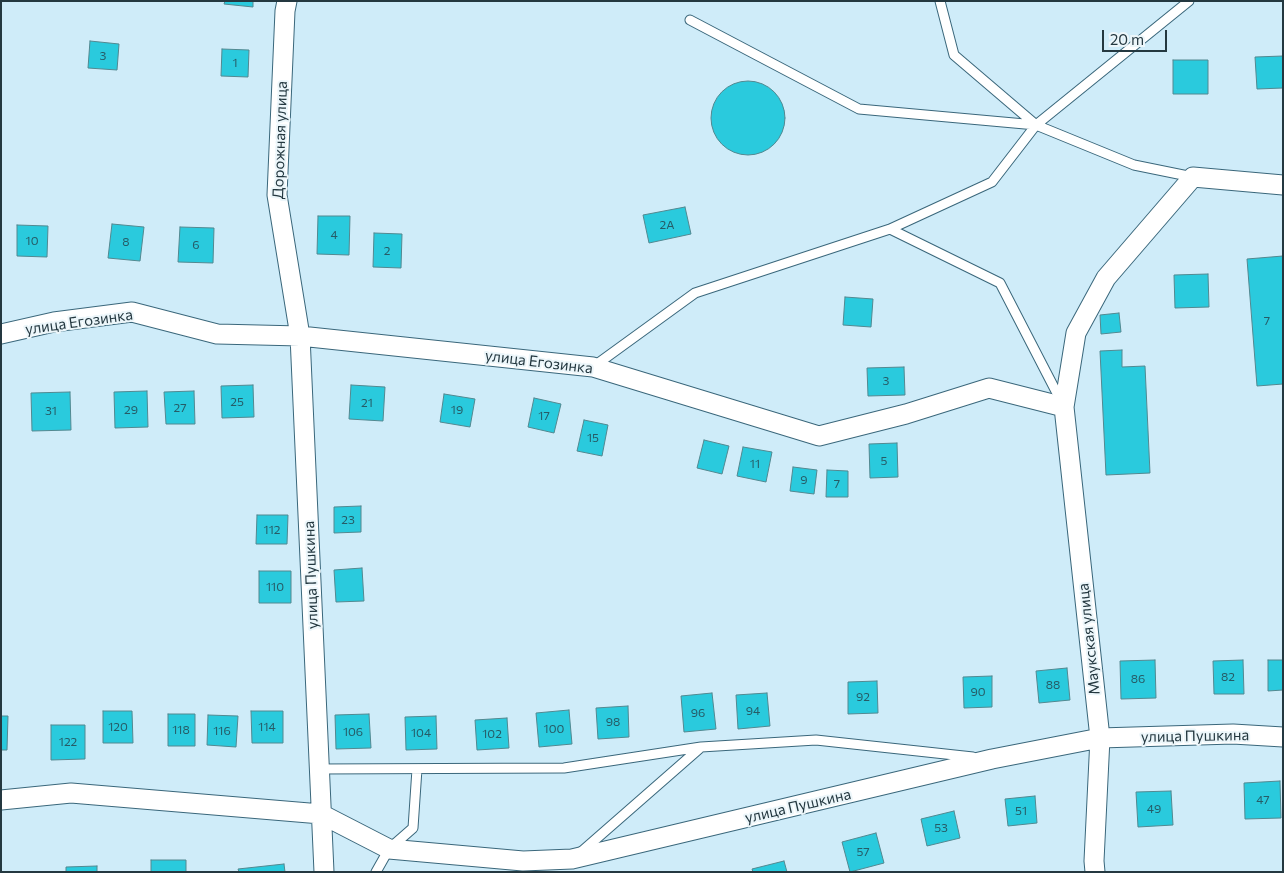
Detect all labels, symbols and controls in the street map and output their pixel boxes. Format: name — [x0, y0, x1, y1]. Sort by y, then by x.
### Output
scale bar — [1104, 20, 1169, 52]
text: 20 m — [1110, 30, 1144, 48]
house number: 3 — [100, 49, 106, 63]
house number: 1 — [232, 56, 238, 70]
street label: Дорожная улица — [269, 81, 291, 199]
house number: 2А — [660, 218, 674, 232]
house number: 4 — [330, 228, 338, 242]
house number: 10 — [26, 234, 38, 248]
house number: 8 — [122, 235, 130, 249]
house number: 6 — [192, 238, 200, 252]
house number: 2 — [384, 244, 390, 258]
street label: улица Егозинка — [24, 306, 134, 338]
house number: 7 — [1264, 314, 1270, 328]
street label: улица Егозинка — [484, 346, 594, 378]
house number: 3 — [883, 374, 889, 388]
house number: 25 — [230, 395, 244, 409]
house number: 21 — [361, 396, 373, 410]
house number: 27 — [174, 401, 186, 415]
house number: 29 — [124, 403, 138, 417]
house number: 19 — [451, 403, 463, 417]
house number: 31 — [45, 404, 57, 418]
house number: 17 — [538, 409, 550, 423]
house number: 15 — [587, 431, 599, 445]
house number: 5 — [881, 454, 887, 468]
house number: 11 — [750, 457, 760, 471]
house number: 9 — [800, 473, 808, 487]
house number: 7 — [834, 477, 840, 491]
house number: 23 — [341, 513, 355, 527]
street label: улица Пушкина — [300, 521, 322, 629]
house number: 112 — [264, 523, 280, 537]
house number: 110 — [266, 580, 284, 594]
street label: Маукская улица — [1074, 582, 1104, 696]
house number: 82 — [1221, 670, 1235, 684]
house number: 86 — [1131, 672, 1145, 686]
house number: 88 — [1046, 678, 1060, 692]
house number: 90 — [970, 685, 986, 699]
house number: 92 — [856, 690, 870, 704]
house number: 94 — [746, 704, 760, 718]
house number: 96 — [691, 706, 705, 720]
house number: 98 — [606, 715, 620, 729]
house number: 120 — [108, 720, 128, 734]
house number: 114 — [258, 720, 276, 734]
house number: 100 — [544, 722, 564, 736]
house number: 118 — [172, 723, 190, 737]
house number: 116 — [213, 724, 231, 738]
house number: 106 — [343, 725, 363, 739]
house number: 104 — [411, 726, 431, 740]
street label: улица Пушкина — [1141, 726, 1249, 746]
house number: 102 — [482, 727, 502, 741]
house number: 122 — [59, 735, 77, 749]
street label: улица Пушкина — [743, 785, 853, 827]
house number: 47 — [1256, 793, 1270, 807]
house number: 49 — [1147, 802, 1161, 816]
house number: 51 — [1015, 804, 1027, 818]
house number: 53 — [934, 821, 948, 835]
house number: 57 — [856, 845, 870, 859]

